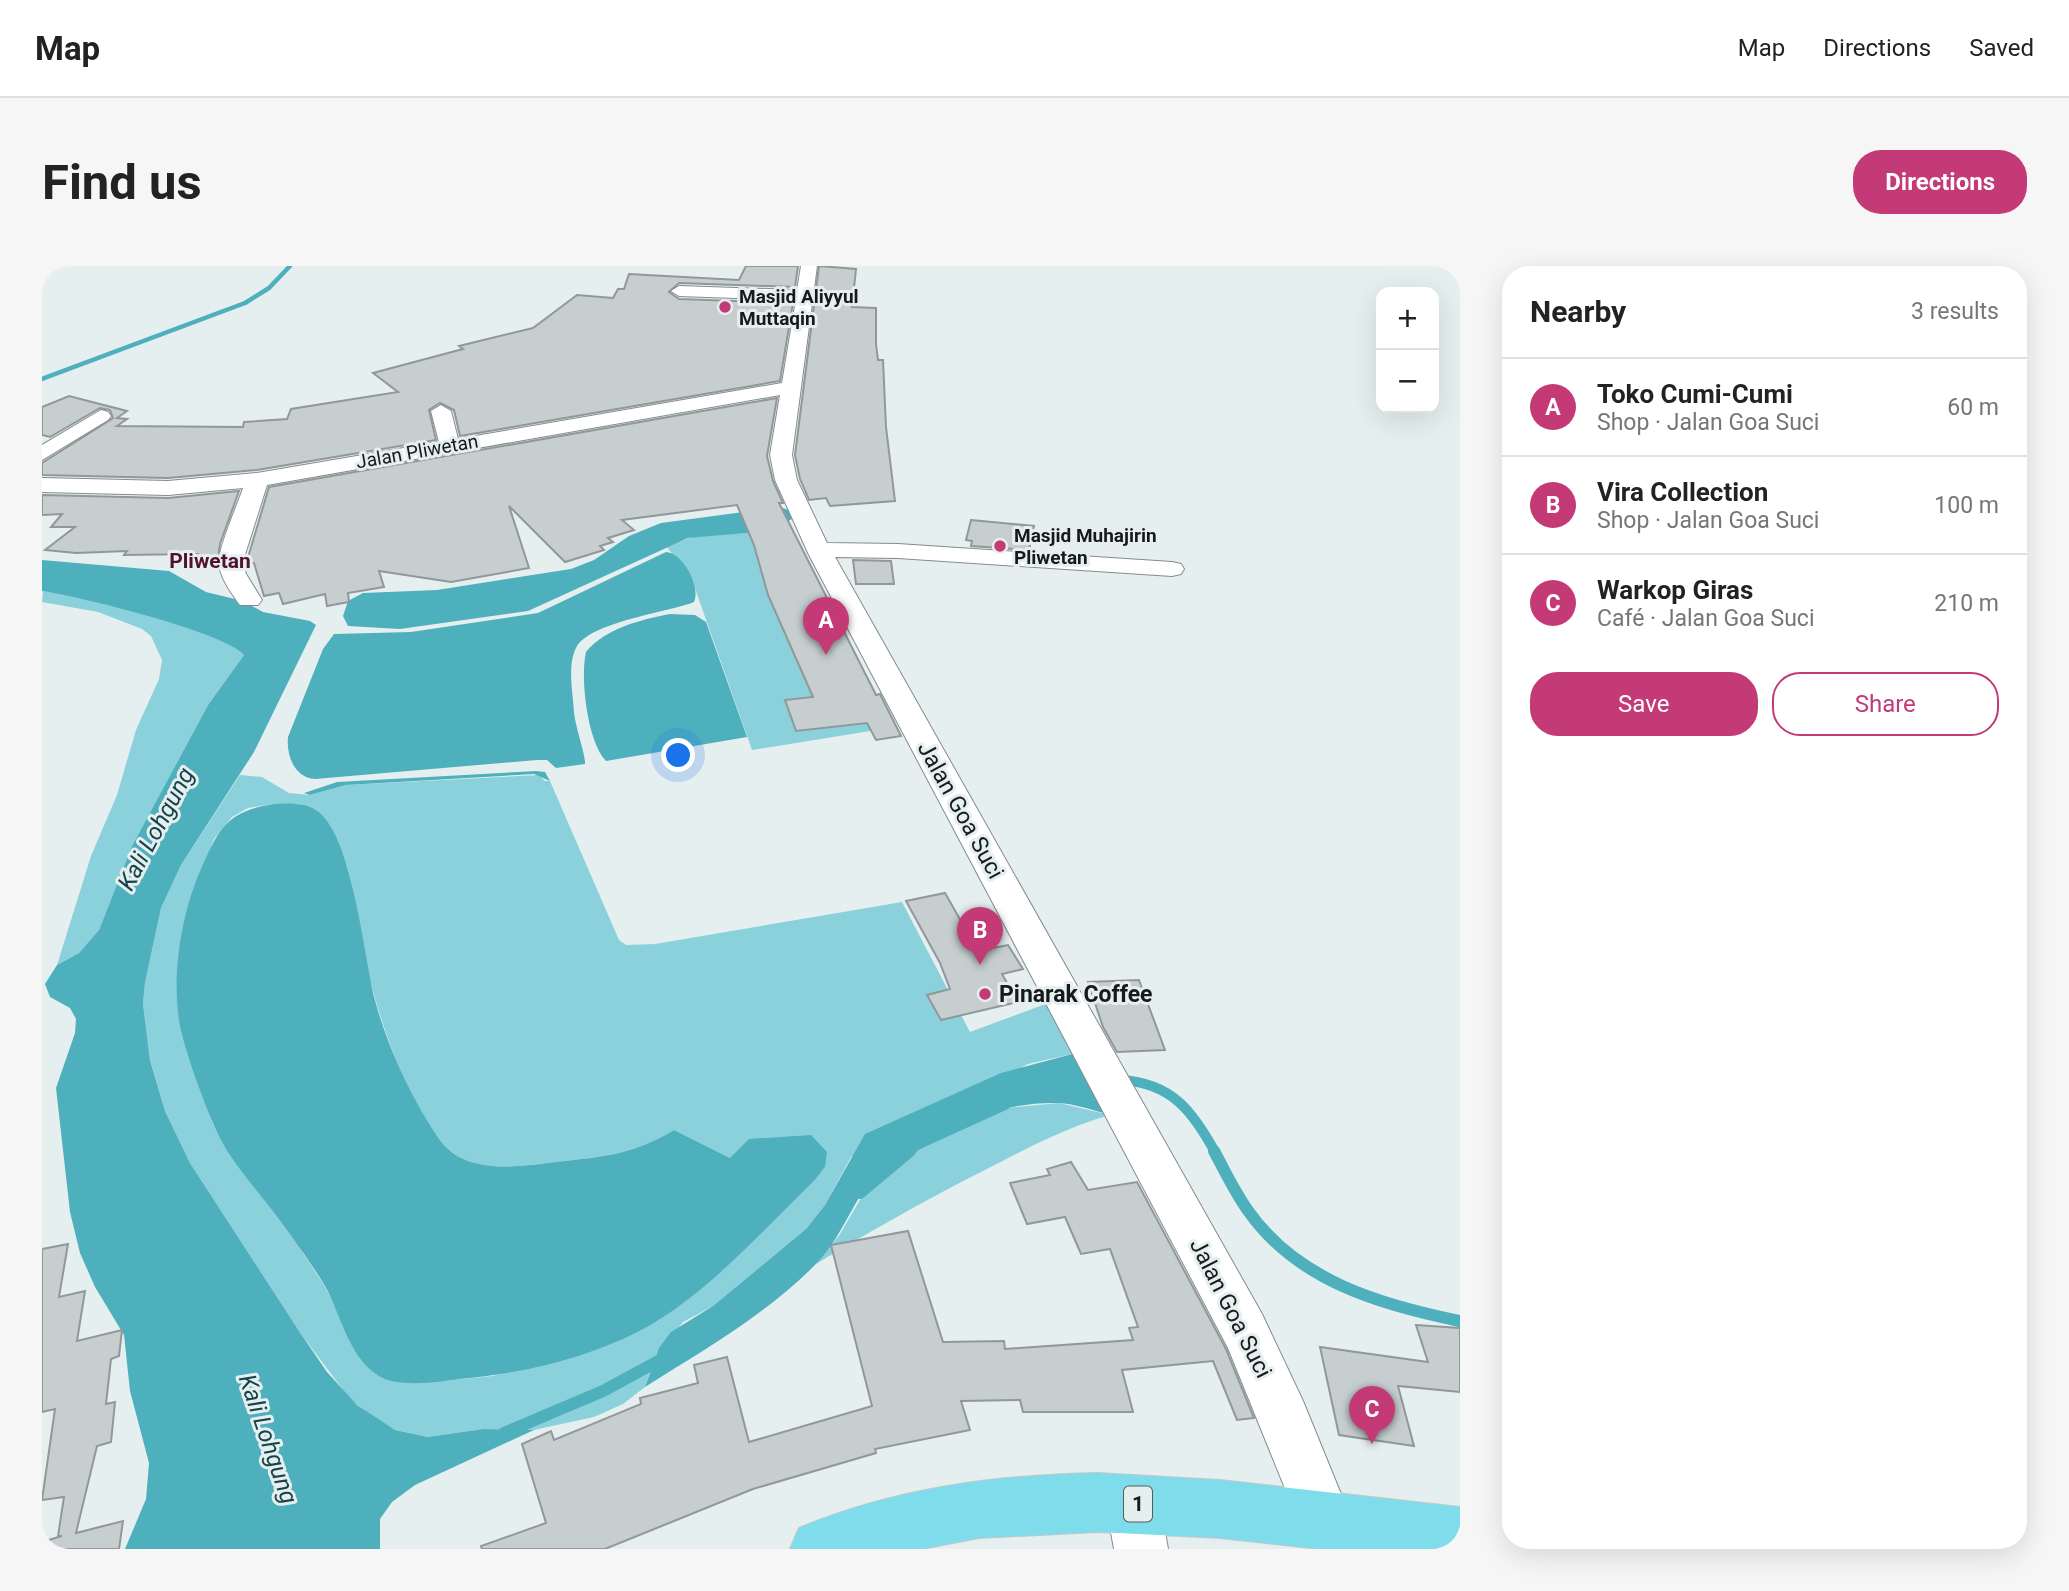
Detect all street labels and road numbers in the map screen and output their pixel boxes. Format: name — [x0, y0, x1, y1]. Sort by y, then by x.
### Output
street label: Jalan Pliwetan — [354, 429, 480, 474]
street label: Jalan Goa Suci — [912, 737, 1009, 884]
street label: Jalan Goa Suci — [1184, 1234, 1277, 1382]
road number: 1 — [1124, 1486, 1152, 1522]

